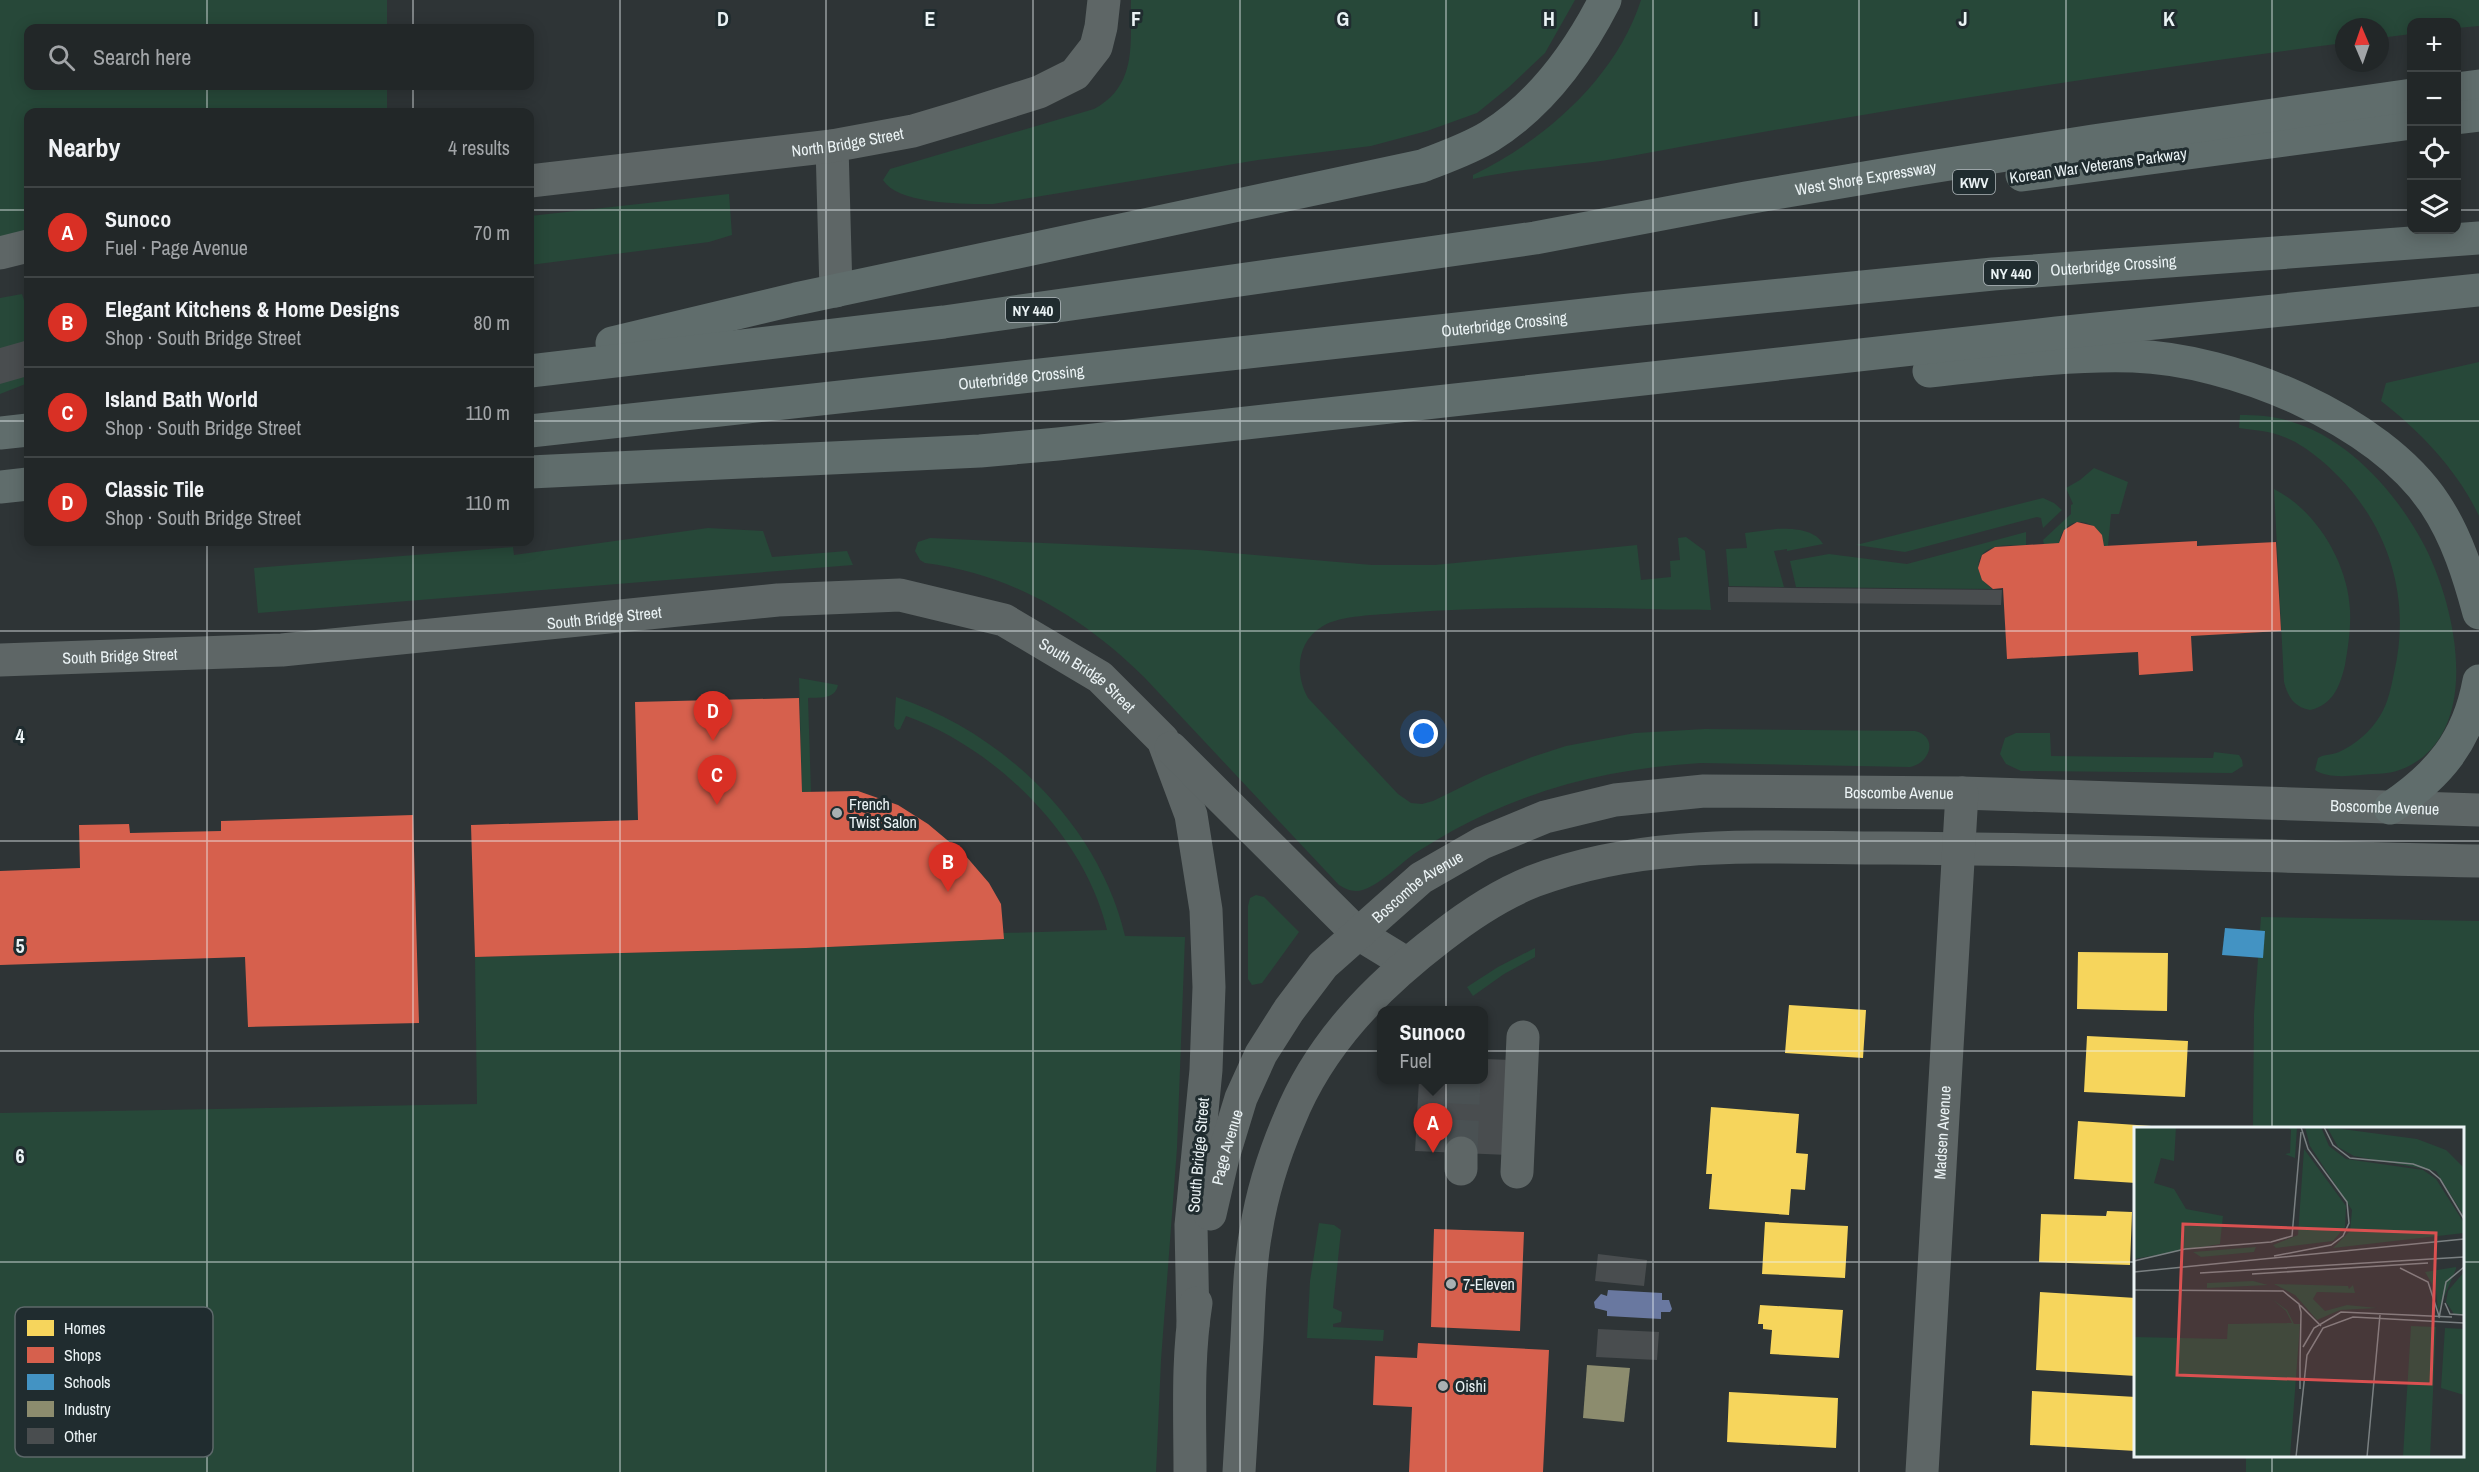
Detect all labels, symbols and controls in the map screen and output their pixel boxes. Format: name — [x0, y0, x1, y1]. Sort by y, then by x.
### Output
text: D — [717, 5, 729, 32]
text: E — [925, 5, 936, 32]
text: F — [1131, 5, 1141, 32]
text: G — [1337, 5, 1349, 32]
text: H — [1543, 5, 1555, 32]
text: I — [1754, 5, 1758, 32]
text: J — [1958, 5, 1968, 32]
text: K — [2163, 5, 2175, 32]
north arrow — [2335, 18, 2389, 72]
map controls — [2407, 18, 2461, 234]
button: + — [2407, 18, 2461, 72]
search box — [24, 24, 534, 90]
icon: search — [45, 41, 78, 74]
text: Search here — [93, 42, 191, 72]
button: − — [2407, 72, 2461, 126]
street label: North Bridge Street — [790, 122, 906, 162]
button: locate — [2407, 126, 2461, 180]
text: Nearby — [48, 130, 120, 165]
text: 4 results — [448, 134, 510, 161]
street label: Korean War Veterans Parkway — [2008, 142, 2189, 188]
street label: West Shore Expressway — [1793, 155, 1938, 201]
road number: KWV — [1953, 170, 1995, 194]
button: layers — [2407, 180, 2461, 234]
text: Sunoco — [105, 204, 171, 234]
text: A — [62, 219, 73, 246]
text: 70 m — [474, 219, 510, 246]
text: Fuel · Page Avenue — [105, 234, 248, 261]
street label: Outerbridge Crossing — [2049, 249, 2178, 281]
road number: NY 440 — [1984, 261, 2038, 285]
text: Elegant Kitchens & Home Designs — [105, 294, 400, 324]
road number: NY 440 — [1006, 298, 1060, 322]
street label: Outerbridge Crossing — [1440, 306, 1569, 342]
text: B — [62, 309, 73, 336]
text: 80 m — [474, 309, 510, 336]
text: Shop · South Bridge Street — [105, 324, 301, 351]
street label: Outerbridge Crossing — [957, 359, 1086, 395]
text: Island Bath World — [105, 384, 258, 414]
text: C — [62, 399, 73, 426]
text: 110 m — [466, 399, 510, 426]
text: Shop · South Bridge Street — [105, 414, 301, 441]
text: Classic Tile — [105, 474, 204, 504]
text: D — [62, 489, 73, 516]
text: 110 m — [466, 489, 510, 516]
text: Shop · South Bridge Street — [105, 504, 301, 531]
street label: South Bridge Street — [546, 601, 663, 634]
street label: South Bridge Street — [1035, 632, 1141, 718]
street label: South Bridge Street — [62, 643, 178, 669]
pin: D — [694, 692, 732, 741]
your location — [1409, 719, 1438, 748]
text: 4 — [15, 722, 25, 749]
pin: C — [698, 756, 736, 805]
street label: Boscombe Avenue — [1844, 781, 1954, 804]
place label: French Twist Salon — [849, 793, 917, 833]
street label: Boscombe Avenue — [2330, 794, 2440, 820]
marker: French Twist Salon — [830, 806, 844, 820]
pin: B — [928, 842, 968, 892]
street label: Boscombe Avenue — [1367, 845, 1467, 928]
text: 5 — [15, 932, 25, 959]
popup — [1377, 1006, 1488, 1084]
text: Sunoco — [1399, 1017, 1466, 1047]
text: Fuel — [1399, 1047, 1431, 1074]
street label: Madsen Avenue — [1928, 1085, 1956, 1180]
street label: South Bridge Street — [1182, 1096, 1214, 1213]
pin: A — [1414, 1104, 1452, 1153]
street label: Page Avenue — [1206, 1106, 1248, 1187]
inset map — [2134, 1127, 2464, 1457]
text: 6 — [15, 1142, 25, 1169]
place label: 7-Eleven — [1463, 1273, 1515, 1295]
marker: 7-Eleven — [1444, 1277, 1458, 1291]
legend — [15, 1307, 213, 1457]
text: Homes — [64, 1317, 106, 1339]
text: Shops — [64, 1344, 101, 1366]
text: Schools — [64, 1371, 111, 1393]
place label: Oishi — [1455, 1375, 1486, 1397]
marker: Oishi — [1436, 1379, 1450, 1393]
text: Industry — [64, 1398, 111, 1420]
text: Other — [64, 1425, 97, 1447]

